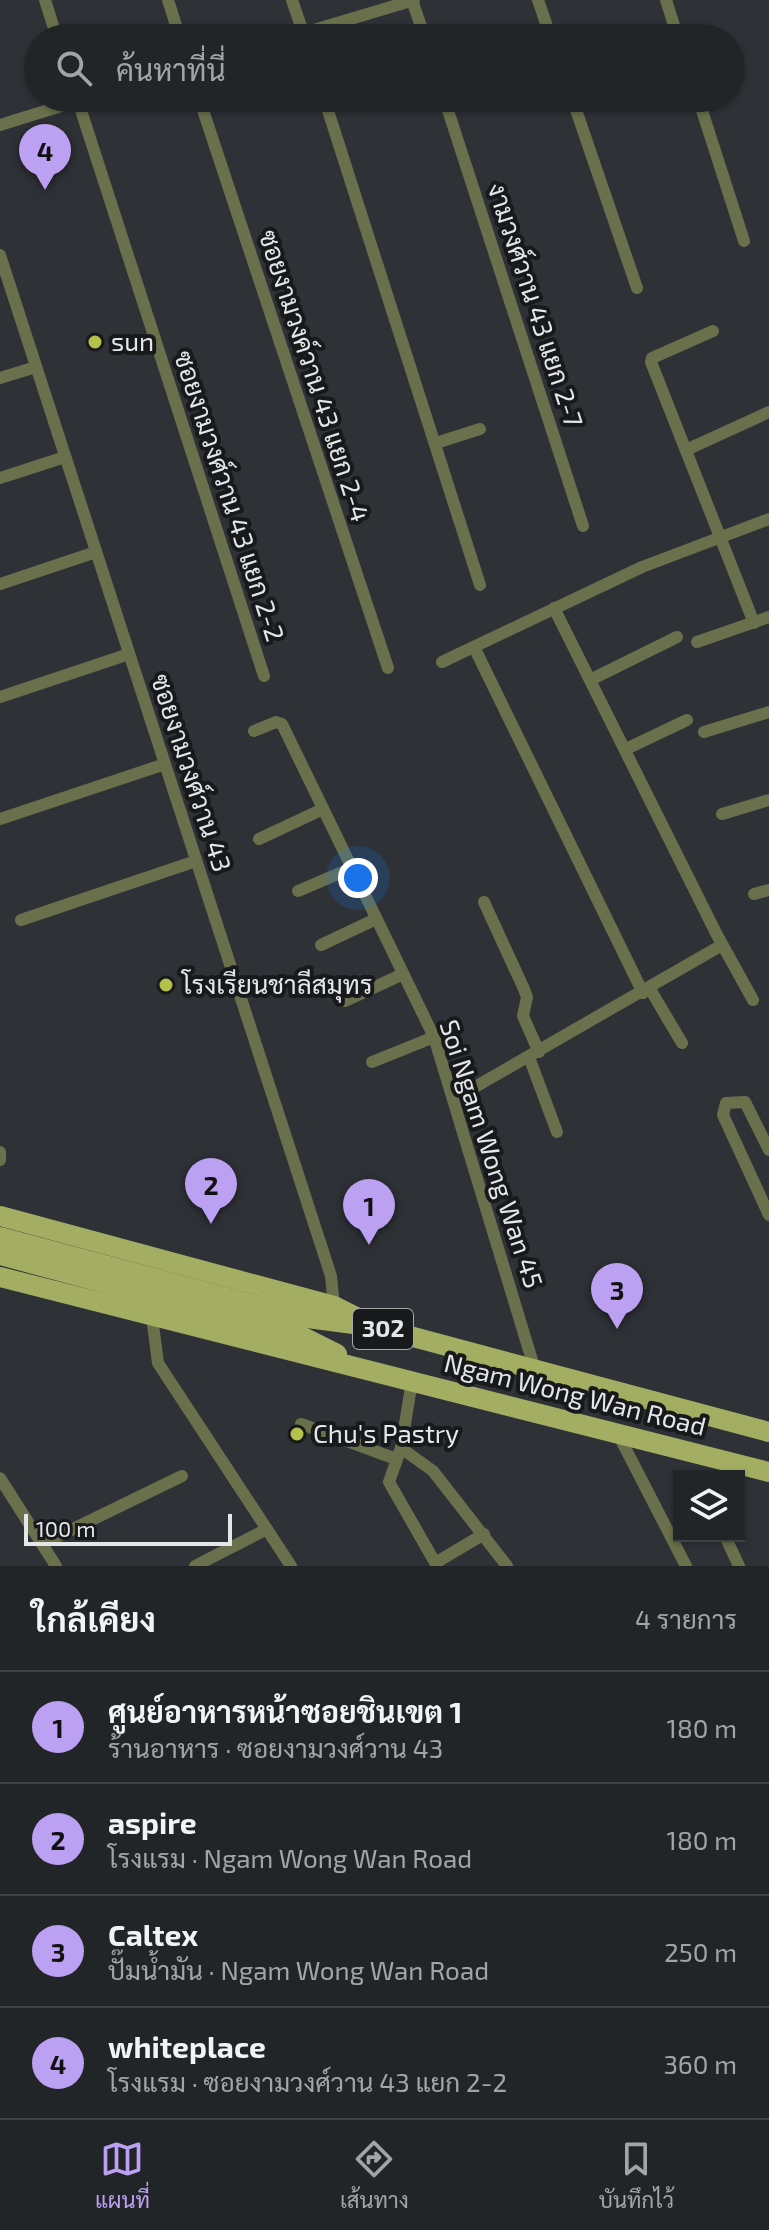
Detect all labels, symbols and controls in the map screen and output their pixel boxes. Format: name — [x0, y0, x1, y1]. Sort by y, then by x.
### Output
search box — [24, 24, 745, 112]
icon: search — [52, 46, 96, 90]
text: ค้นหาที่นี่ — [116, 51, 226, 87]
pin: 4 — [19, 124, 71, 190]
street label: งามวงศ์วาน 43 แยก 2-7 — [482, 179, 591, 431]
street label: ซอยงามวงค์วาน 43 แยก 2-4 — [254, 226, 377, 525]
place label: sun — [111, 325, 154, 356]
marker: sun — [86, 333, 104, 351]
street label: ซอยงามวงศ์วาน 43 แยก 2-2 — [169, 346, 292, 645]
street label: ซอยงามวงศ์วาน 43 — [146, 670, 239, 875]
your location — [338, 858, 378, 898]
place label: โรงเรียนชาลีสมุทร — [180, 968, 372, 1003]
marker: โรงเรียนชาลีสมุทร — [157, 976, 175, 994]
street label: Soi Ngam Wong Wan 45 — [434, 1015, 550, 1292]
pin: 2 — [185, 1158, 237, 1224]
pin: 1 — [343, 1179, 395, 1245]
pin: 3 — [591, 1263, 643, 1329]
road number: 302 — [353, 1309, 413, 1349]
street label: Ngam Wong Wan Road — [441, 1346, 709, 1441]
place label: Chu's Pastry — [313, 1417, 459, 1448]
marker: Chu's Pastry — [288, 1425, 306, 1443]
map controls — [673, 1470, 745, 1542]
button: layers — [673, 1470, 745, 1542]
scale bar — [24, 1510, 232, 1546]
text: 100 m — [36, 1515, 95, 1541]
text: ใกล้เคียง — [32, 1598, 156, 1639]
text: 4 รายการ — [635, 1603, 737, 1634]
text: ศูนย์อาหารหน้าซอยชินเขต 1 — [108, 1693, 463, 1729]
text: 1 — [52, 1712, 64, 1743]
text: 180 m — [667, 1712, 737, 1743]
text: ร้านอาหาร · ซอยงามวงศ์วาน 43 — [108, 1732, 443, 1763]
text: aspire — [108, 1804, 197, 1840]
text: 2 — [50, 1824, 66, 1855]
text: 180 m — [667, 1824, 737, 1855]
text: โรงแรม · Ngam Wong Wan Road — [108, 1842, 472, 1873]
text: Caltex — [108, 1916, 198, 1952]
text: 3 — [51, 1936, 65, 1967]
text: 250 m — [664, 1936, 737, 1967]
text: ปั๊มน้ำมัน · Ngam Wong Wan Road — [108, 1954, 489, 1985]
text: whiteplace — [108, 2028, 266, 2064]
text: 4 — [50, 2048, 66, 2079]
text: 360 m — [663, 2048, 737, 2079]
text: โรงแรม · ซอยงามวงศ์วาน 43 แยก 2-2 — [108, 2066, 507, 2097]
tab: แผนที่ — [95, 2137, 150, 2213]
tab: เส้นทาง — [340, 2137, 409, 2213]
tab: บันทึกไว้ — [599, 2137, 674, 2213]

